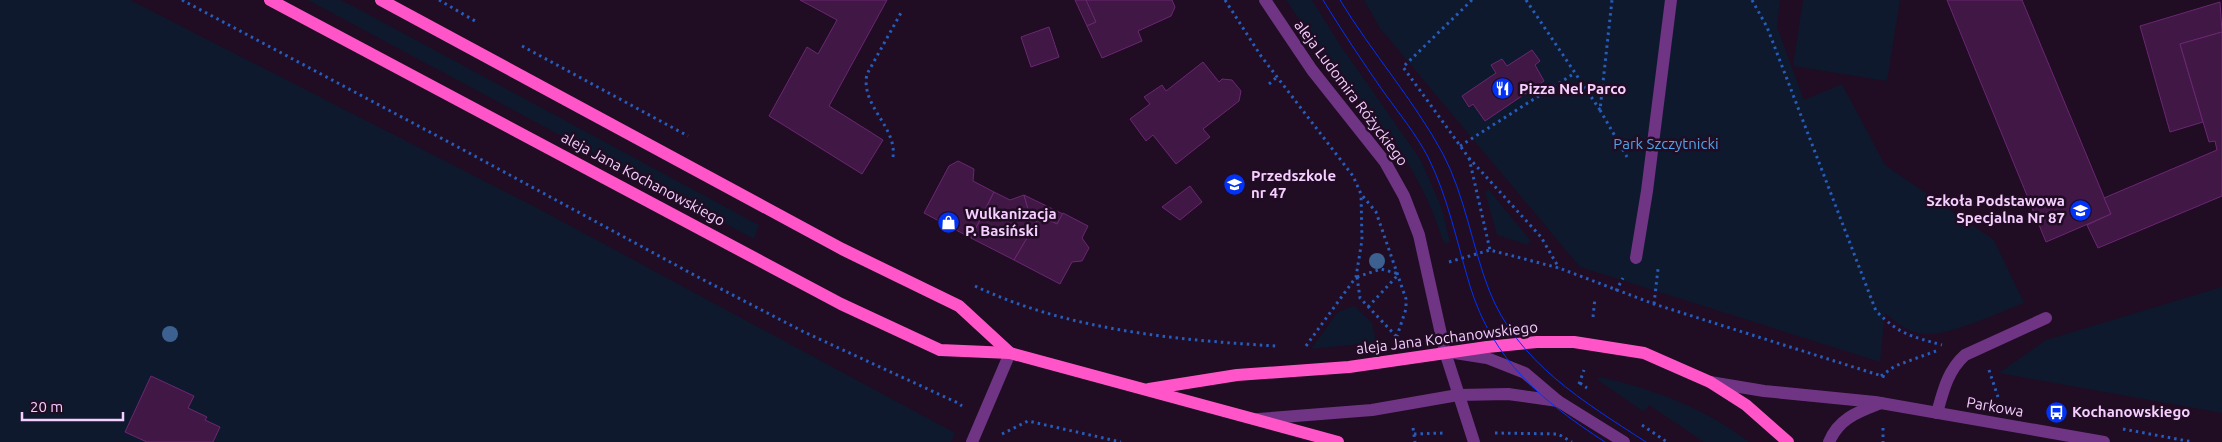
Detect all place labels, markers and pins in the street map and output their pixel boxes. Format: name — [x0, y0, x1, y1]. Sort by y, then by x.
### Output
restaurant icon: Pizza Nel Parco — [1491, 77, 1515, 101]
place label: Pizza Nel Parco — [1519, 80, 1626, 97]
place label: Przedszkole nr 47 — [1251, 167, 1336, 201]
school or university icon: Przedszkole nr 47 — [1223, 173, 1247, 197]
place label: Szkoła Podstawowa Specjalna Nr 87 — [1926, 192, 2065, 226]
school or university icon: Szkoła Podstawowa Specjalna Nr 87 — [2069, 198, 2093, 222]
place label: Wulkanizacja P. Basiński — [965, 205, 1057, 239]
shop icon: Wulkanizacja P. Basiński — [937, 211, 961, 235]
bus stop icon: Kochanowskiego — [2044, 400, 2068, 424]
place label: Kochanowskiego — [2072, 403, 2190, 420]

